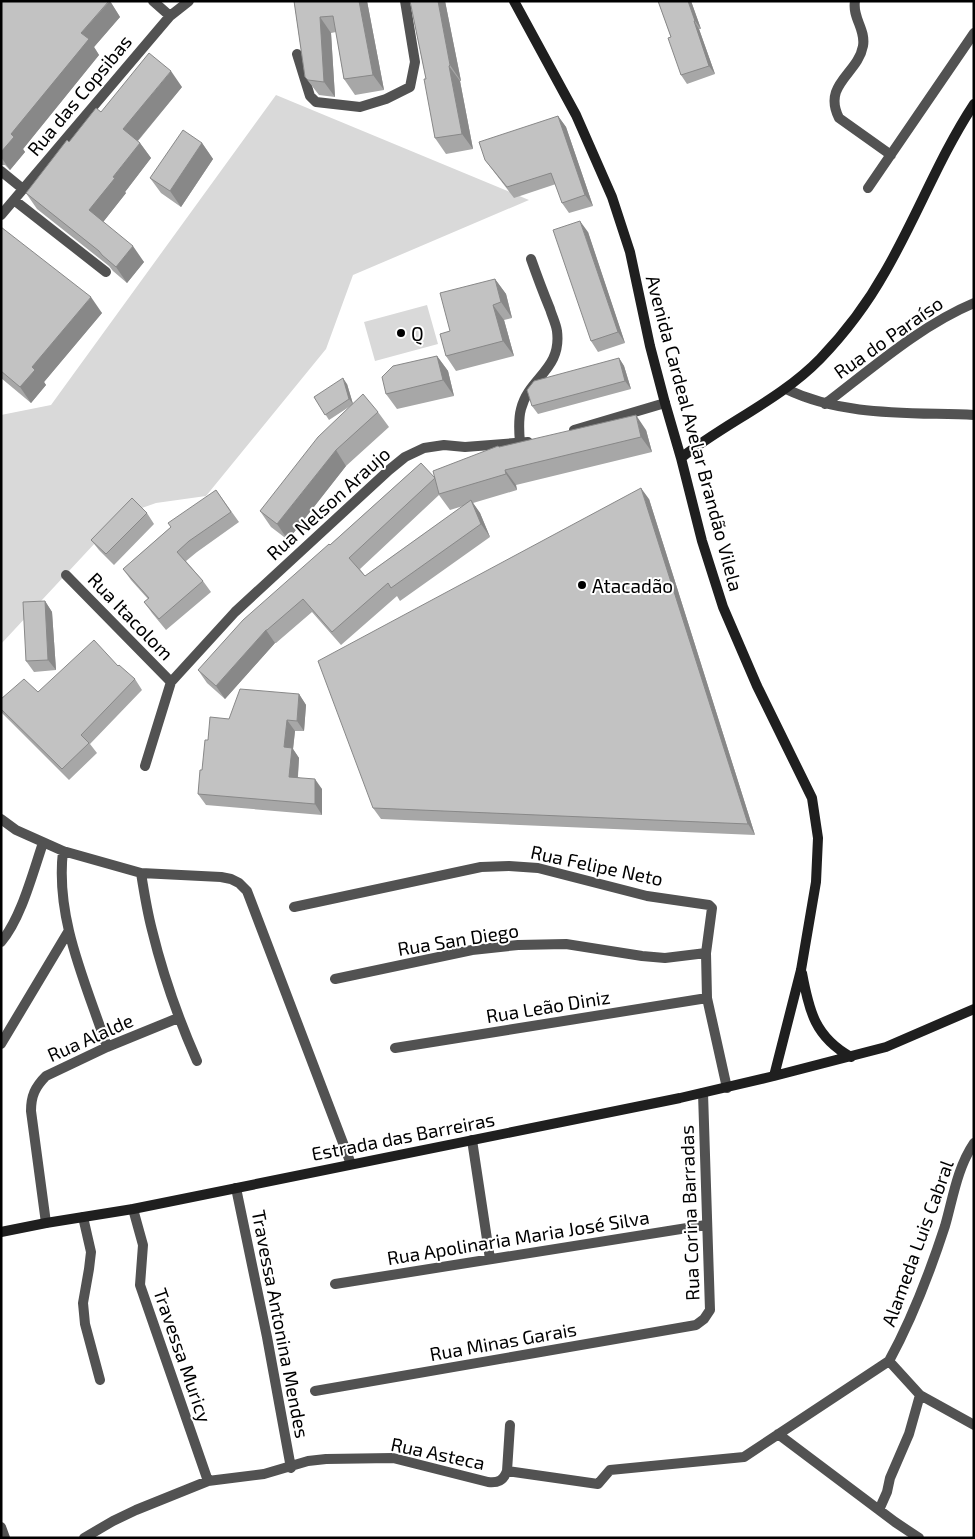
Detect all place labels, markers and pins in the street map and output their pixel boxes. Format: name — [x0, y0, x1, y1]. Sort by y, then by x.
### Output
place label: Q — [411, 322, 424, 345]
marker: Q — [395, 327, 407, 339]
place label: Atacadão — [592, 574, 673, 597]
marker: Atacadão — [576, 579, 588, 591]

